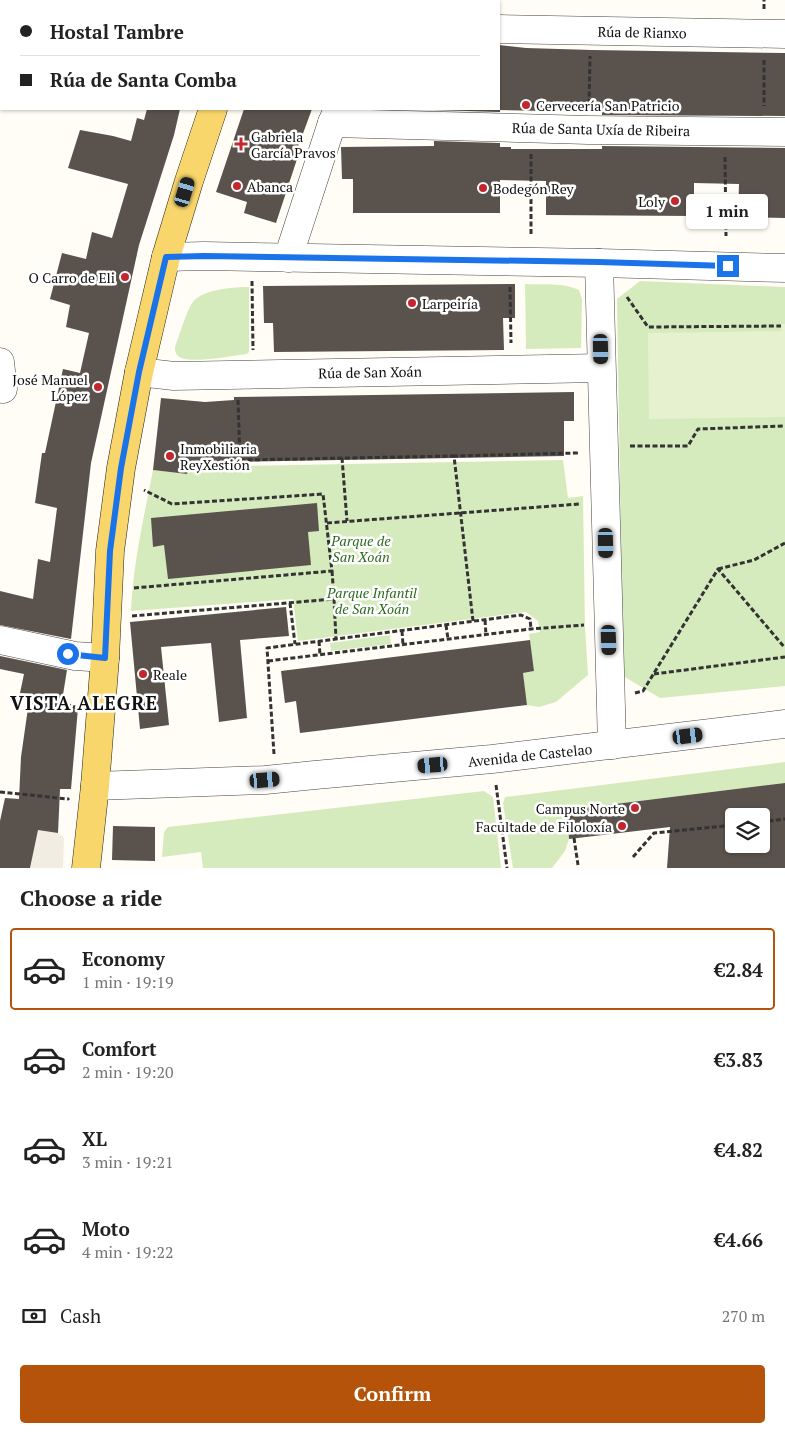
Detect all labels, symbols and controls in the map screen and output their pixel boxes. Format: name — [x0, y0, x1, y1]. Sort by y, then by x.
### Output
text: Hostal Tambre — [50, 19, 184, 44]
street label: Rúa de Rianxo — [597, 22, 687, 42]
text: Rúa de Santa Comba — [50, 67, 237, 92]
place label: Cervecería San Patricio — [536, 96, 680, 115]
marker: Cervecería San Patricio — [520, 99, 532, 111]
street label: Rúa de Santa Uxía de Ribeira — [512, 118, 690, 140]
place label: Gabriela García Pravos — [251, 127, 336, 162]
marker: Gabriela García Pravos — [235, 138, 247, 150]
car — [173, 175, 196, 209]
place label: Abanca — [247, 177, 293, 196]
place label: Bodegón Rey — [493, 179, 574, 198]
marker: Abanca — [231, 180, 243, 192]
marker: Bodegón Rey — [477, 182, 489, 194]
place label: Loly — [638, 192, 666, 211]
callout: 1 min — [687, 194, 769, 228]
marker: Loly — [669, 195, 681, 207]
text: 1 min — [705, 200, 749, 222]
route end — [717, 255, 739, 277]
place label: O Carro de Eli — [28, 268, 115, 287]
marker: O Carro de Eli — [119, 271, 131, 283]
place label: Larpeiría — [422, 294, 478, 313]
marker: Larpeiría — [406, 297, 418, 309]
car — [593, 334, 608, 364]
street label: Rúa de San Xoán — [318, 362, 423, 382]
place label: José Manuel López — [12, 370, 88, 405]
marker: José Manuel López — [92, 381, 104, 393]
place label: Inmobiliaria ReyXestión — [180, 439, 257, 474]
marker: Inmobiliaria ReyXestión — [164, 450, 176, 462]
car — [598, 528, 613, 558]
park label: Parque de San Xoán — [330, 531, 391, 566]
park label: Parque Infantil de San Xoán — [326, 583, 417, 618]
car — [600, 625, 617, 655]
route start — [57, 643, 79, 665]
place label: Reale — [153, 665, 187, 684]
marker: Reale — [137, 668, 149, 680]
district label: VISTA ALEGRE — [10, 690, 158, 715]
car — [672, 727, 703, 745]
street label: Avenida de Castelao — [467, 739, 593, 771]
car — [417, 756, 448, 774]
car — [249, 771, 280, 789]
place label: Campus Norte — [536, 799, 625, 818]
marker: Campus Norte — [629, 802, 641, 814]
map controls — [725, 808, 770, 853]
button: layers — [725, 808, 770, 853]
place label: Facultade de Filoloxía — [476, 817, 612, 836]
marker: Facultade de Filoloxía — [616, 820, 628, 832]
text: Choose a ride — [20, 883, 162, 912]
text: Economy — [82, 946, 165, 971]
icon: car — [22, 947, 67, 992]
text: €2.84 — [714, 957, 763, 982]
text: 1 min · 19:19 — [82, 971, 174, 993]
text: Comfort — [82, 1036, 157, 1061]
icon: car — [22, 1037, 67, 1082]
text: €3.83 — [714, 1047, 763, 1072]
text: 2 min · 19:20 — [82, 1061, 174, 1083]
text: XL — [82, 1126, 107, 1151]
icon: car — [22, 1127, 67, 1172]
text: €4.82 — [714, 1137, 763, 1162]
text: 3 min · 19:21 — [82, 1151, 174, 1173]
text: Moto — [82, 1216, 130, 1241]
icon: car — [22, 1217, 67, 1262]
text: €4.66 — [714, 1227, 763, 1252]
text: 4 min · 19:22 — [82, 1241, 174, 1263]
icon: cash — [20, 1302, 48, 1330]
text: Cash — [60, 1303, 101, 1328]
text: 270 m — [722, 1305, 765, 1327]
button: Confirm — [20, 1365, 765, 1423]

